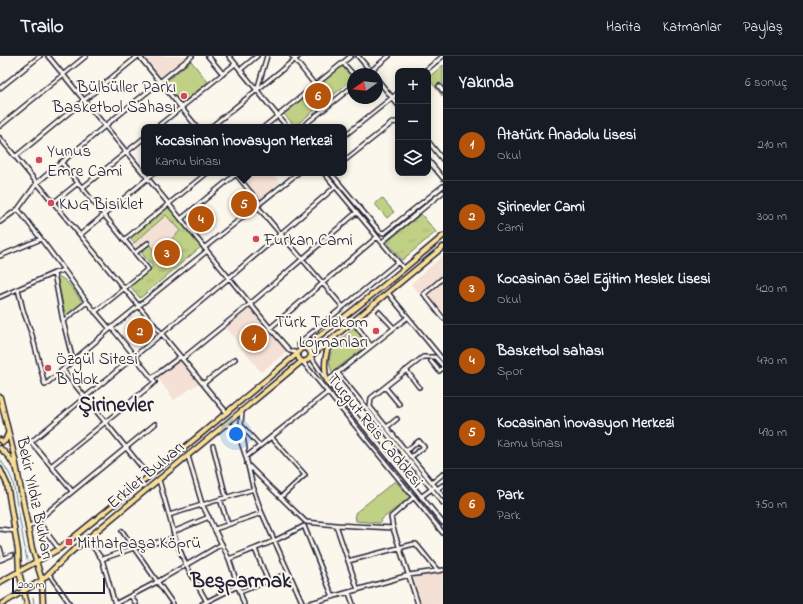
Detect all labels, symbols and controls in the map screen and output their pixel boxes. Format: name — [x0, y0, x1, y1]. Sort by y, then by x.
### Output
text: Trailo — [20, 14, 64, 41]
text: Harita — [606, 17, 641, 38]
text: Katmanlar — [663, 17, 721, 38]
text: Paylaş — [743, 17, 783, 38]
north arrow — [347, 68, 383, 104]
map controls — [395, 68, 431, 176]
button: + — [395, 68, 431, 104]
text: Yakında — [459, 70, 514, 95]
text: 6 sonuç — [745, 73, 787, 92]
place label: Bülbüller Parkı Basketbol Sahası — [51, 75, 176, 120]
pin: 6 — [305, 81, 331, 111]
marker: Bülbüller Parkı Basketbol Sahası — [179, 91, 189, 101]
button: − — [395, 104, 431, 140]
popup — [141, 124, 347, 176]
text: Atatürk Anadolu Lisesi — [497, 124, 636, 146]
text: Kocasinan İnovasyon Merkezi — [155, 130, 333, 152]
text: 1 — [470, 135, 474, 154]
text: 210 m — [757, 135, 787, 154]
place label: Yunus Emre Cami — [47, 139, 122, 184]
button: layers — [395, 140, 431, 176]
text: Okul — [497, 146, 521, 165]
text: Kamu binası — [155, 152, 221, 171]
marker: Yunus Emre Cami — [34, 155, 44, 165]
pin: 5 — [231, 189, 257, 219]
place label: KNG Bisiklet — [59, 192, 144, 217]
text: Şirinevler Cami — [497, 196, 585, 218]
marker: KNG Bisiklet — [46, 198, 56, 208]
pin: 4 — [188, 204, 214, 234]
text: 2 — [469, 207, 475, 226]
text: 300 m — [757, 207, 787, 226]
text: Cami — [497, 218, 524, 237]
place label: Furkan Cami — [263, 228, 353, 253]
marker: Furkan Cami — [251, 234, 261, 244]
pin: 3 — [154, 238, 180, 268]
text: Kocasinan Özel Eğitim Meslek Lisesi — [497, 268, 711, 290]
text: 3 — [469, 279, 475, 298]
text: 420 m — [756, 279, 787, 298]
text: Okul — [497, 290, 521, 309]
place label: Türk Telekom Lojmanları — [275, 310, 368, 355]
pin: 2 — [127, 316, 153, 346]
pin: 1 — [241, 323, 267, 353]
marker: Türk Telekom Lojmanları — [371, 326, 381, 336]
text: Basketbol sahası — [497, 340, 604, 362]
place label: Özgül Sitesi B blok — [55, 347, 138, 392]
text: 4 — [469, 351, 475, 370]
text: 470 m — [757, 351, 787, 370]
text: Spor — [497, 362, 523, 381]
marker: Özgül Sitesi B blok — [43, 363, 53, 373]
street label: Turgut Reis Caddesi — [319, 368, 429, 495]
district label: Şirinevler — [79, 391, 154, 421]
text: Kocasinan İnovasyon Merkezi — [497, 412, 675, 434]
text: 5 — [468, 423, 476, 442]
text: 490 m — [759, 423, 787, 442]
your location — [226, 424, 246, 444]
street label: Bekir Yıldız Bulvarı — [9, 434, 60, 562]
text: Kamu binası — [497, 434, 563, 453]
street label: Erkilet Bulvarı — [102, 435, 190, 515]
text: Park — [497, 484, 524, 506]
text: 6 — [469, 495, 475, 514]
text: 750 m — [755, 495, 787, 514]
text: Park — [497, 506, 521, 525]
place label: Mithatpaşa Köprü — [77, 531, 201, 556]
marker: Mithatpaşa Köprü — [64, 537, 74, 547]
district label: Beşparmak — [190, 567, 292, 597]
scale bar — [12, 576, 105, 595]
text: 200 m — [18, 577, 44, 593]

